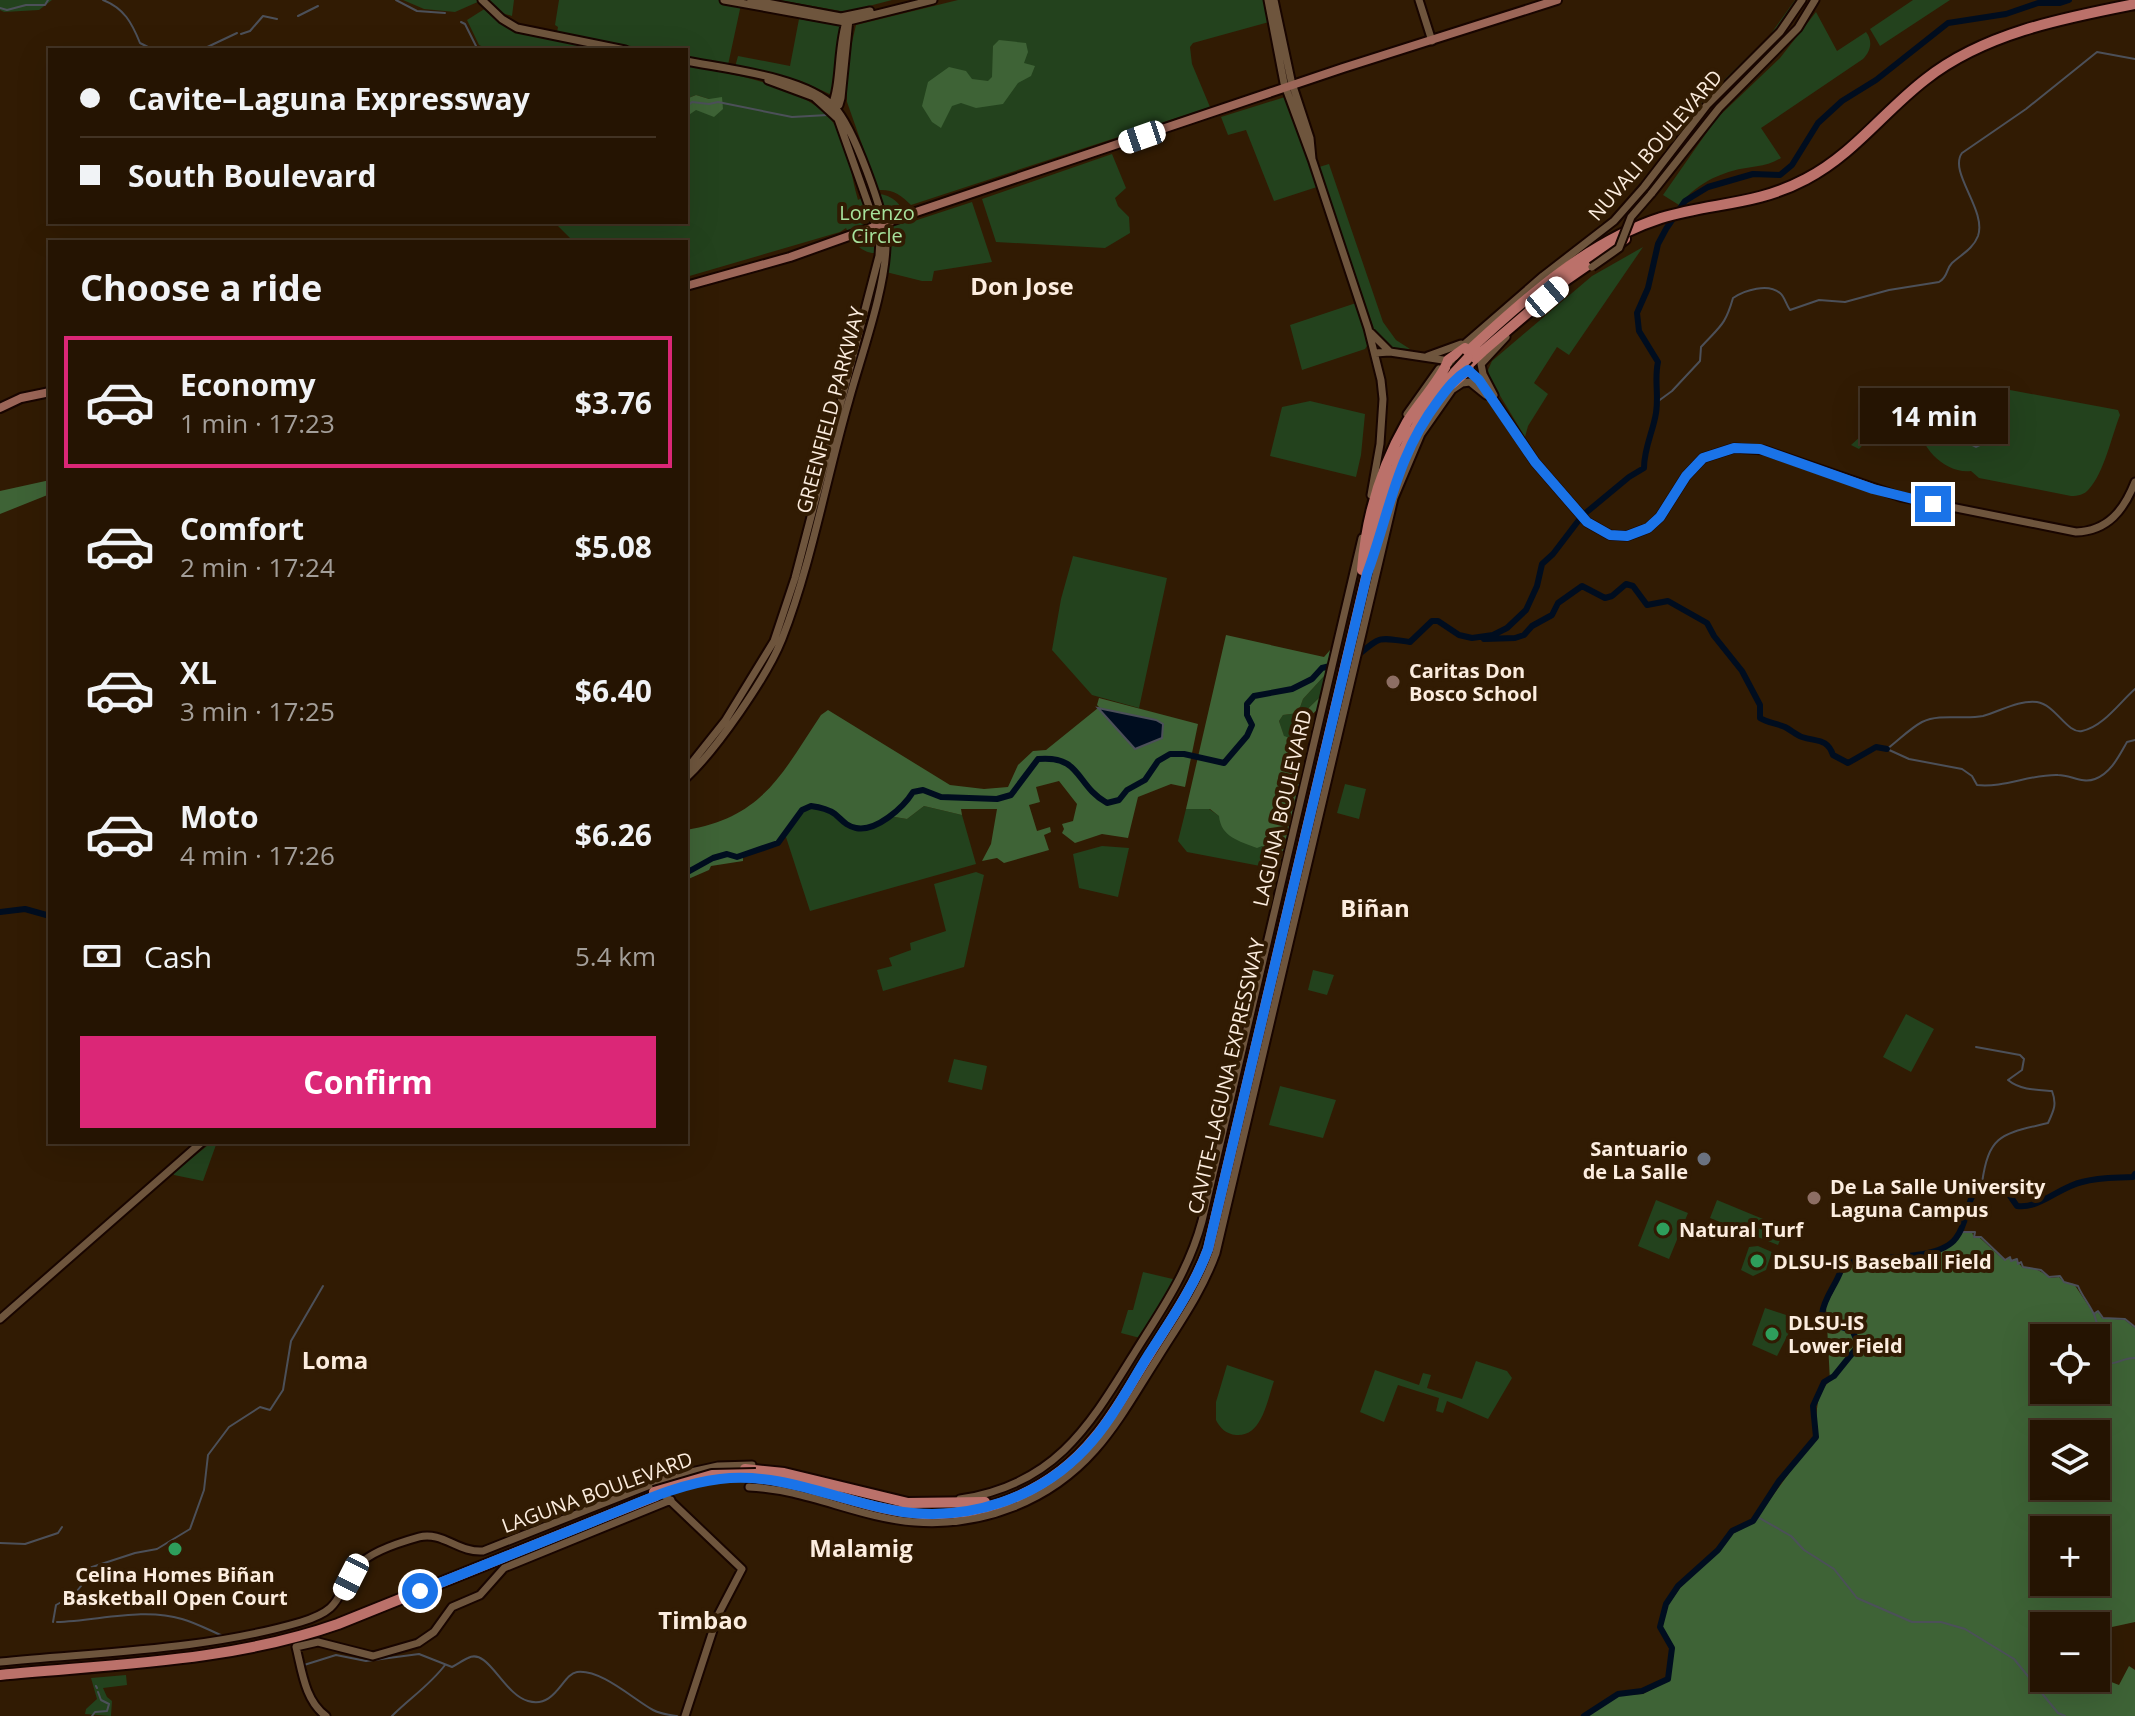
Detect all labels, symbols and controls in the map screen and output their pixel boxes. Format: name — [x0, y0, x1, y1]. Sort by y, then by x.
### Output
street label: NUVALI BOULEVARD — [1582, 64, 1728, 226]
text: Cavite–Laguna Expressway — [128, 78, 530, 119]
car — [1115, 118, 1169, 156]
text: South Boulevard — [128, 155, 376, 196]
park label: Lorenzo Circle — [839, 199, 915, 249]
text: Choose a ride — [80, 263, 322, 312]
district label: Don Jose — [970, 269, 1074, 302]
car — [1521, 272, 1573, 322]
street label: GREENFIELD PARKWAY — [789, 303, 871, 516]
text: Economy — [180, 364, 316, 405]
icon: car — [84, 366, 156, 438]
text: $3.76 — [575, 382, 652, 423]
callout: 14 min — [1859, 388, 2007, 444]
text: 14 min — [1890, 398, 1978, 434]
text: 1 min · 17:23 — [180, 405, 335, 441]
route end — [1915, 486, 1951, 522]
text: Comfort — [180, 508, 304, 549]
icon: car — [84, 510, 156, 582]
text: $5.08 — [575, 526, 652, 567]
text: 2 min · 17:24 — [180, 549, 335, 585]
text: XL — [180, 652, 217, 693]
icon: car — [84, 654, 156, 726]
place label: Caritas Don Bosco School — [1409, 657, 1538, 707]
text: $6.40 — [575, 670, 652, 711]
marker: Caritas Don Bosco School — [1384, 673, 1402, 691]
text: 3 min · 17:25 — [180, 693, 335, 729]
street label: LAGUNA BOULEVARD — [1246, 707, 1318, 909]
text: Moto — [180, 796, 258, 837]
icon: car — [84, 798, 156, 870]
text: $6.26 — [575, 814, 652, 855]
text: 4 min · 17:26 — [180, 837, 335, 873]
district label: Biñan — [1340, 891, 1410, 924]
icon: cash — [80, 934, 124, 978]
street label: CAVITE–LAGUNA EXPRESSWAY — [1181, 935, 1271, 1217]
text: Cash — [144, 936, 212, 977]
text: 5.4 km — [575, 938, 656, 974]
button: Confirm — [80, 1036, 656, 1128]
place label: Santuario de La Salle — [1583, 1135, 1688, 1185]
marker: Santuario de La Salle — [1695, 1150, 1713, 1168]
place label: De La Salle University Laguna Campus — [1830, 1173, 2046, 1223]
marker: De La Salle University Laguna Campus — [1805, 1189, 1823, 1207]
place label: Natural Turf — [1679, 1216, 1804, 1243]
marker: Natural Turf — [1654, 1220, 1672, 1238]
place label: DLSU-IS Baseball Field — [1773, 1248, 1992, 1275]
marker: DLSU-IS Baseball Field — [1748, 1252, 1766, 1270]
place label: DLSU-IS Lower Field — [1788, 1309, 1903, 1359]
map controls — [2030, 1324, 2110, 1692]
button: locate — [2030, 1324, 2110, 1404]
marker: DLSU-IS Lower Field — [1763, 1325, 1781, 1343]
district label: Loma — [302, 1343, 368, 1376]
button: layers — [2030, 1420, 2110, 1500]
street label: LAGUNA BOULEVARD — [498, 1445, 696, 1539]
button: + — [2030, 1516, 2110, 1596]
district label: Malamig — [809, 1531, 913, 1564]
marker: Celina Homes Biñan Basketball Open Court — [166, 1540, 184, 1558]
car — [329, 1550, 373, 1604]
place label: Celina Homes Biñan Basketball Open Court — [62, 1561, 288, 1611]
route start — [402, 1573, 438, 1609]
district label: Timbao — [658, 1603, 748, 1636]
button: − — [2030, 1612, 2110, 1692]

